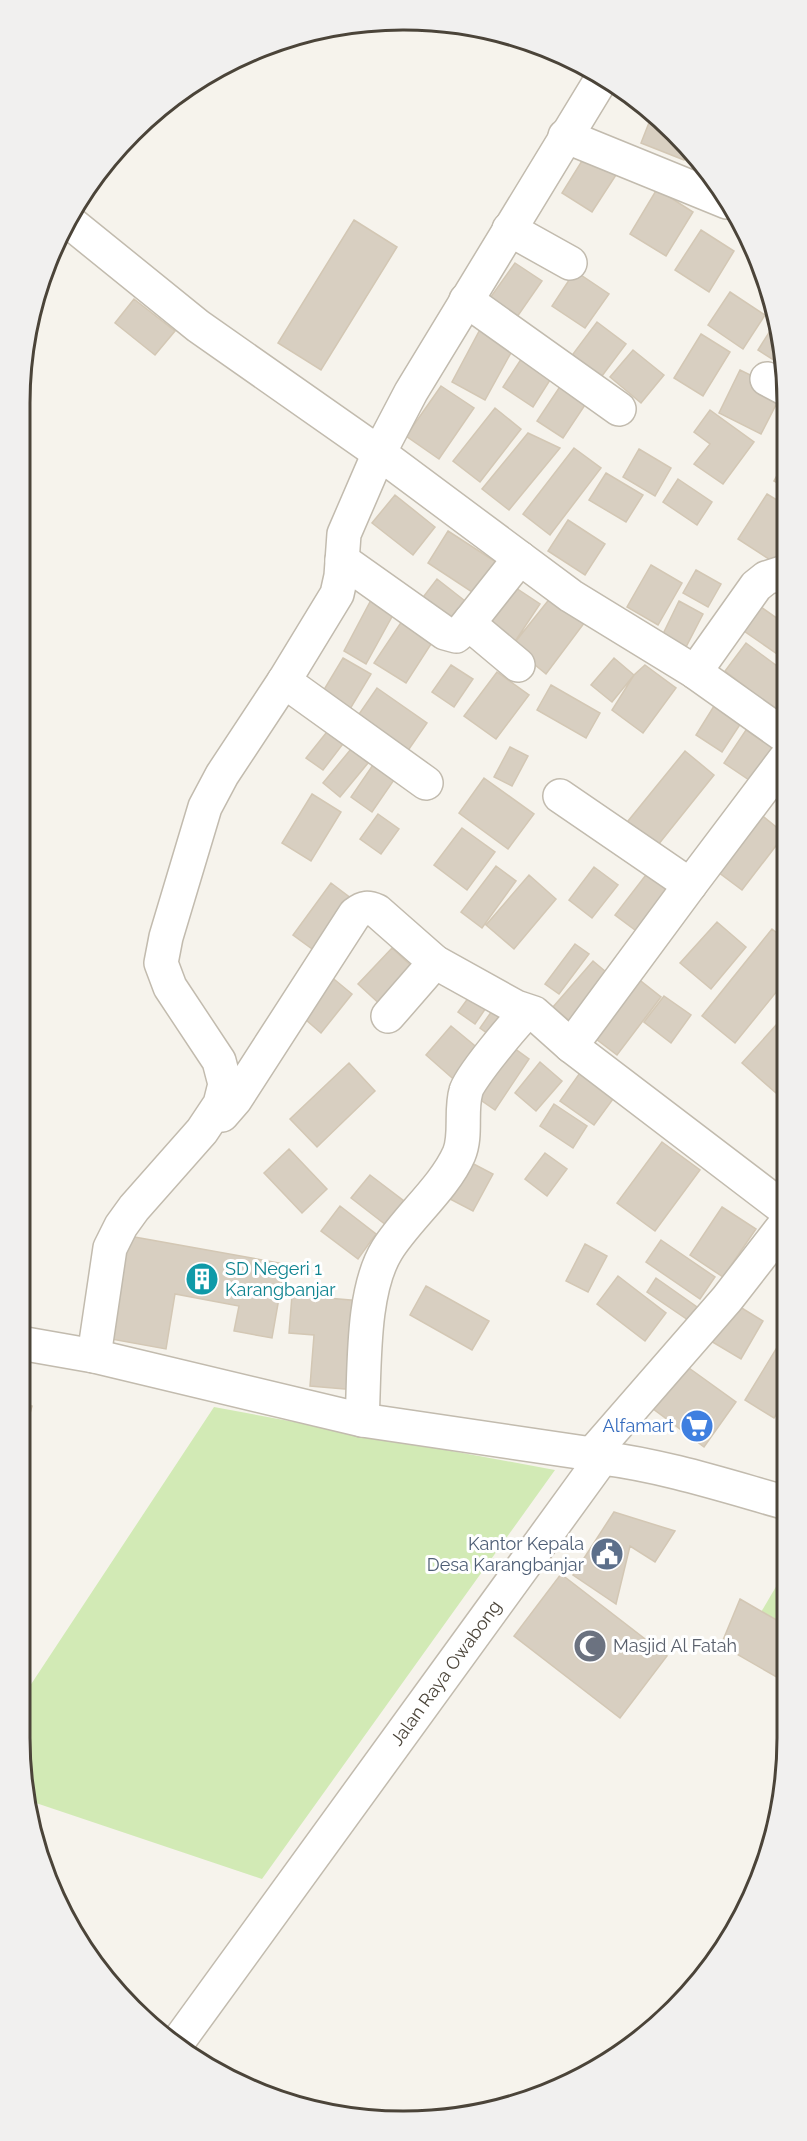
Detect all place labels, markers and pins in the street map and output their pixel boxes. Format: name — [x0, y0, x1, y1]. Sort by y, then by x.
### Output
place label: SD Negeri 1 Karangbanjar — [225, 1258, 336, 1300]
building icon: SD Negeri 1 Karangbanjar — [184, 1261, 220, 1297]
supermarket icon: Alfamart — [679, 1408, 715, 1444]
place label: Alfamart — [603, 1415, 674, 1436]
place label: Kantor Kepala Desa Karangbanjar — [427, 1533, 585, 1575]
public building icon: Kantor Kepala Desa Karangbanjar — [589, 1536, 625, 1572]
mosque icon: Masjid Al Fatah — [572, 1628, 608, 1664]
place label: Masjid Al Fatah — [613, 1635, 737, 1656]

